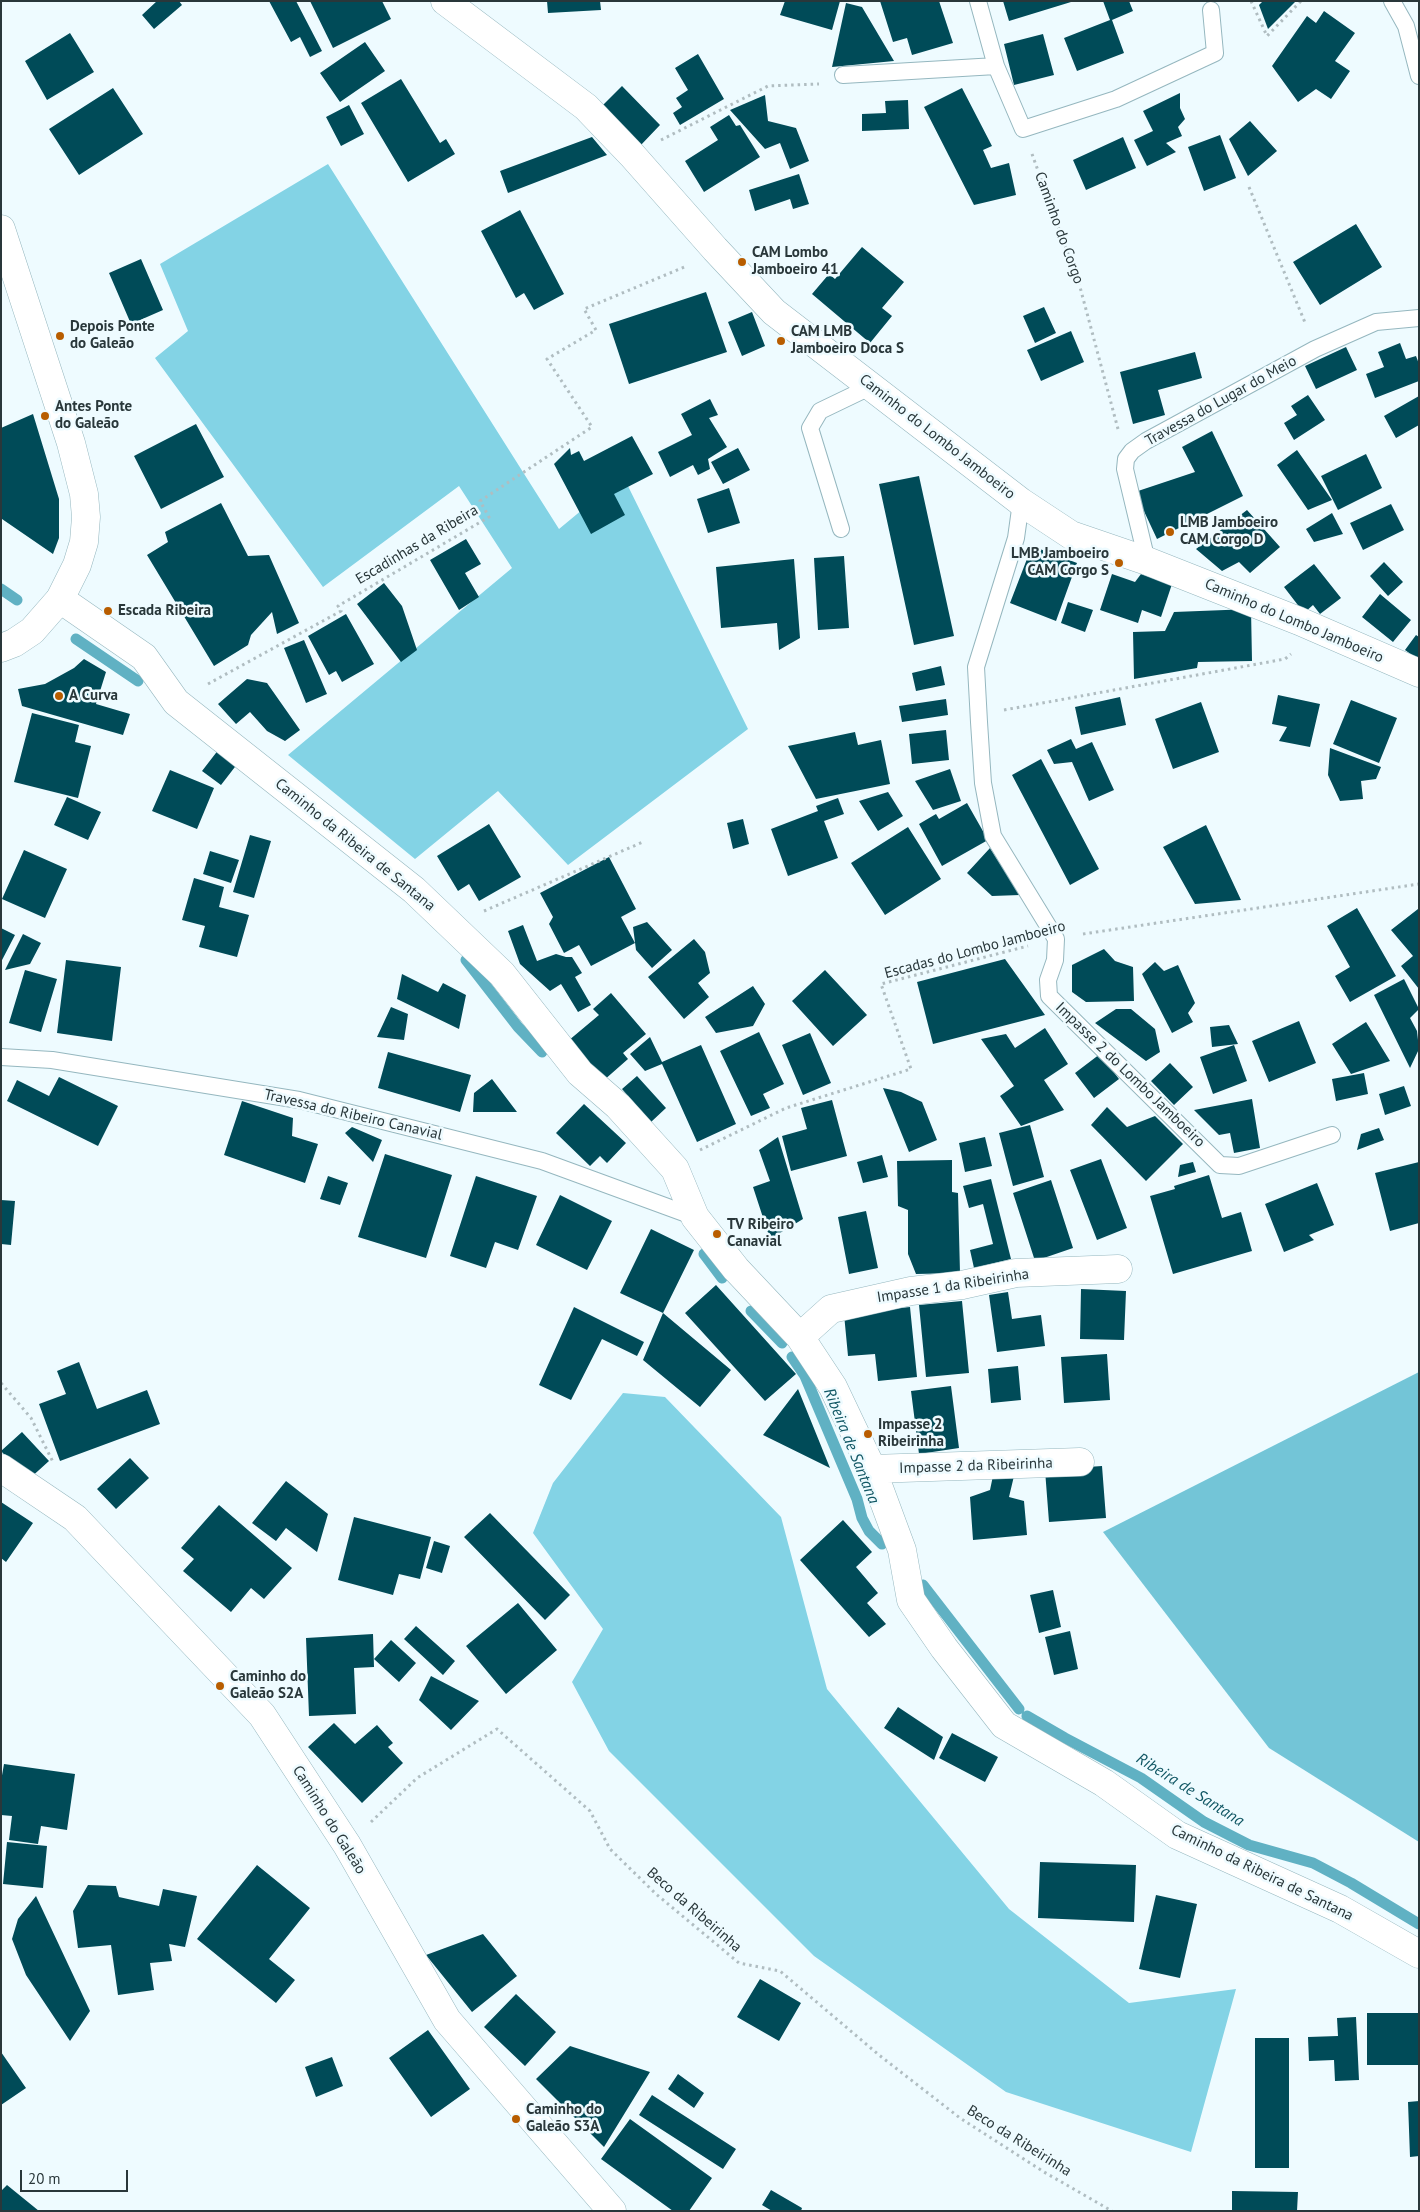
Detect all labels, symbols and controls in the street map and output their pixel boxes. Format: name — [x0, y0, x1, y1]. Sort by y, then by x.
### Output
street label: Caminho do Corgo — [1030, 170, 1088, 286]
place label: CAM Lombo Jamboeiro 41 — [752, 244, 838, 279]
marker: CAM Lombo Jamboeiro 41 — [736, 256, 748, 268]
place label: Depois Ponte do Galeão — [70, 318, 155, 353]
place label: CAM LMB Jamboeiro Doca S — [791, 323, 904, 358]
marker: Depois Ponte do Galeão — [54, 330, 66, 342]
marker: CAM LMB Jamboeiro Doca S — [775, 335, 787, 347]
street label: Travessa do Lugar do Meio — [1142, 352, 1300, 450]
street label: Caminho do Lombo Jamboeiro — [856, 371, 1018, 503]
place label: Antes Ponte do Galeão — [55, 398, 132, 433]
marker: Antes Ponte do Galeão — [39, 410, 51, 422]
street label: Escadinhas da Ribeira — [353, 501, 481, 589]
place label: LMB Jamboeiro CAM Corgo D — [1180, 514, 1278, 549]
marker: LMB Jamboeiro CAM Corgo D — [1164, 526, 1176, 538]
place label: LMB Jamboeiro CAM Corgo S — [1011, 545, 1109, 580]
marker: LMB Jamboeiro CAM Corgo S — [1113, 557, 1125, 569]
street label: Caminho do Lombo Jamboeiro — [1202, 575, 1386, 667]
place label: Escada Ribeira — [118, 602, 211, 620]
marker: Escada Ribeira — [102, 605, 114, 617]
place label: A Curva — [69, 687, 118, 705]
marker: A Curva — [53, 690, 65, 702]
street label: Caminho da Ribeira de Santana — [271, 775, 439, 915]
street label: Escadas do Lombo Jamboeiro — [883, 917, 1067, 983]
street label: Impasse 2 do Lombo Jamboeiro — [1052, 999, 1208, 1151]
street label: Travessa do Ribeiro Canavial — [262, 1086, 444, 1144]
place label: TV Ribeiro Canavial — [727, 1216, 794, 1251]
marker: TV Ribeiro Canavial — [711, 1228, 723, 1240]
street label: Impasse 1 da Ribeirinha — [876, 1265, 1030, 1307]
water label: Ribeira de Santana — [819, 1385, 883, 1507]
place label: Impasse 2 Ribeirinha — [878, 1416, 944, 1451]
marker: Impasse 2 Ribeirinha — [862, 1428, 874, 1440]
street label: Impasse 2 da Ribeirinha — [899, 1454, 1053, 1478]
place label: Caminho do Galeão S2A — [230, 1668, 306, 1703]
marker: Caminho do Galeão S2A — [214, 1680, 226, 1692]
water label: Ribeira de Santana — [1133, 1749, 1247, 1831]
street label: Caminho do Galeão — [288, 1762, 370, 1878]
street label: Caminho da Ribeira de Santana — [1168, 1821, 1356, 1925]
street label: Beco da Ribeirinha — [643, 1864, 745, 1956]
place label: Caminho do Galeão S3A — [526, 2101, 602, 2136]
street label: Beco da Ribeirinha — [963, 2102, 1075, 2180]
marker: Caminho do Galeão S3A — [510, 2113, 522, 2125]
scale bar — [22, 2160, 130, 2192]
text: 20 m — [28, 2169, 61, 2188]

